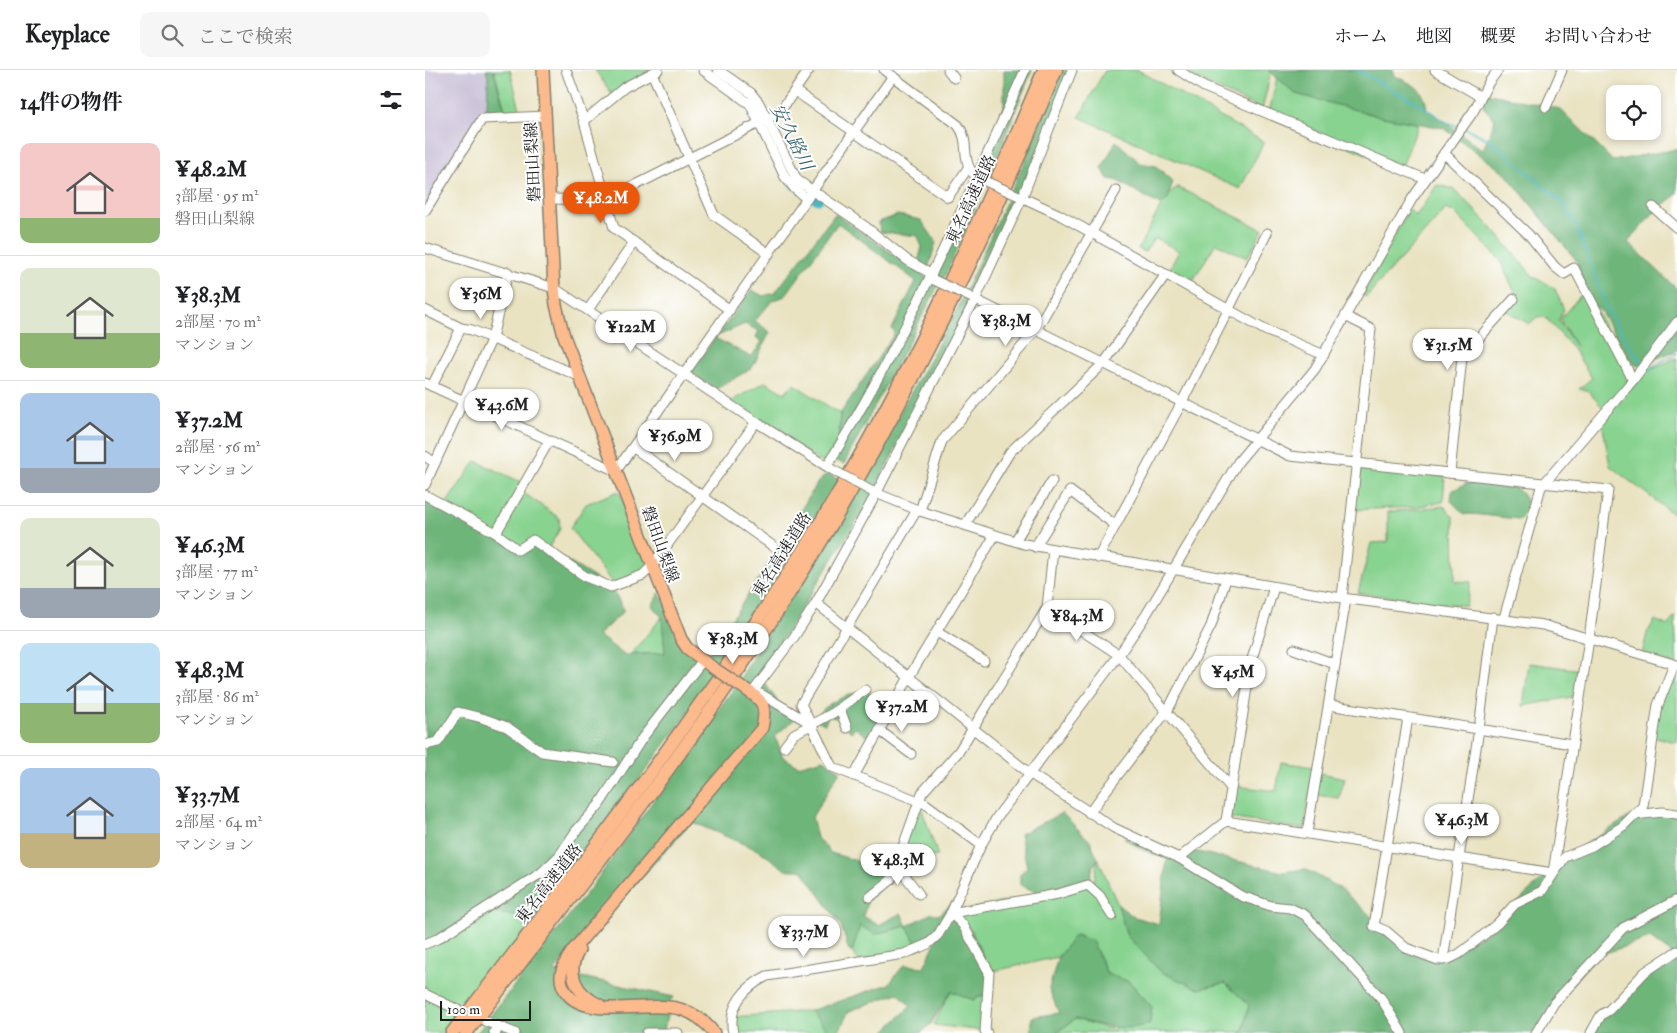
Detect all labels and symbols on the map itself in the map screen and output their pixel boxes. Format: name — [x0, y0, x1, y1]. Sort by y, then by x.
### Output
water label: 安久路川 — [765, 100, 819, 176]
street label: 磐田山梨線 — [521, 121, 545, 202]
street label: 東名高速道路 — [942, 152, 1000, 247]
pin: ¥48.2M — [560, 182, 642, 224]
pin: ¥36M — [451, 278, 511, 320]
pin: ¥38.3M — [965, 304, 1047, 347]
pin: ¥122M — [596, 310, 666, 353]
pin: ¥31.5M — [1407, 328, 1489, 371]
pin: ¥43.6M — [461, 388, 543, 431]
pin: ¥36.9M — [634, 420, 716, 462]
street label: 磐田山梨線 — [637, 503, 683, 585]
street label: 東名高速道路 — [748, 509, 816, 601]
pin: ¥84.3M — [1036, 600, 1118, 642]
pin: ¥38.3M — [692, 622, 774, 665]
pin: ¥45M — [1203, 656, 1263, 698]
pin: ¥37.2M — [861, 690, 943, 733]
pin: ¥46.3M — [1421, 804, 1503, 846]
street label: 東名高速道路 — [511, 840, 586, 928]
pin: ¥48.3M — [857, 844, 939, 886]
pin: ¥33.7M — [763, 916, 845, 958]
scale bar — [440, 998, 531, 1021]

